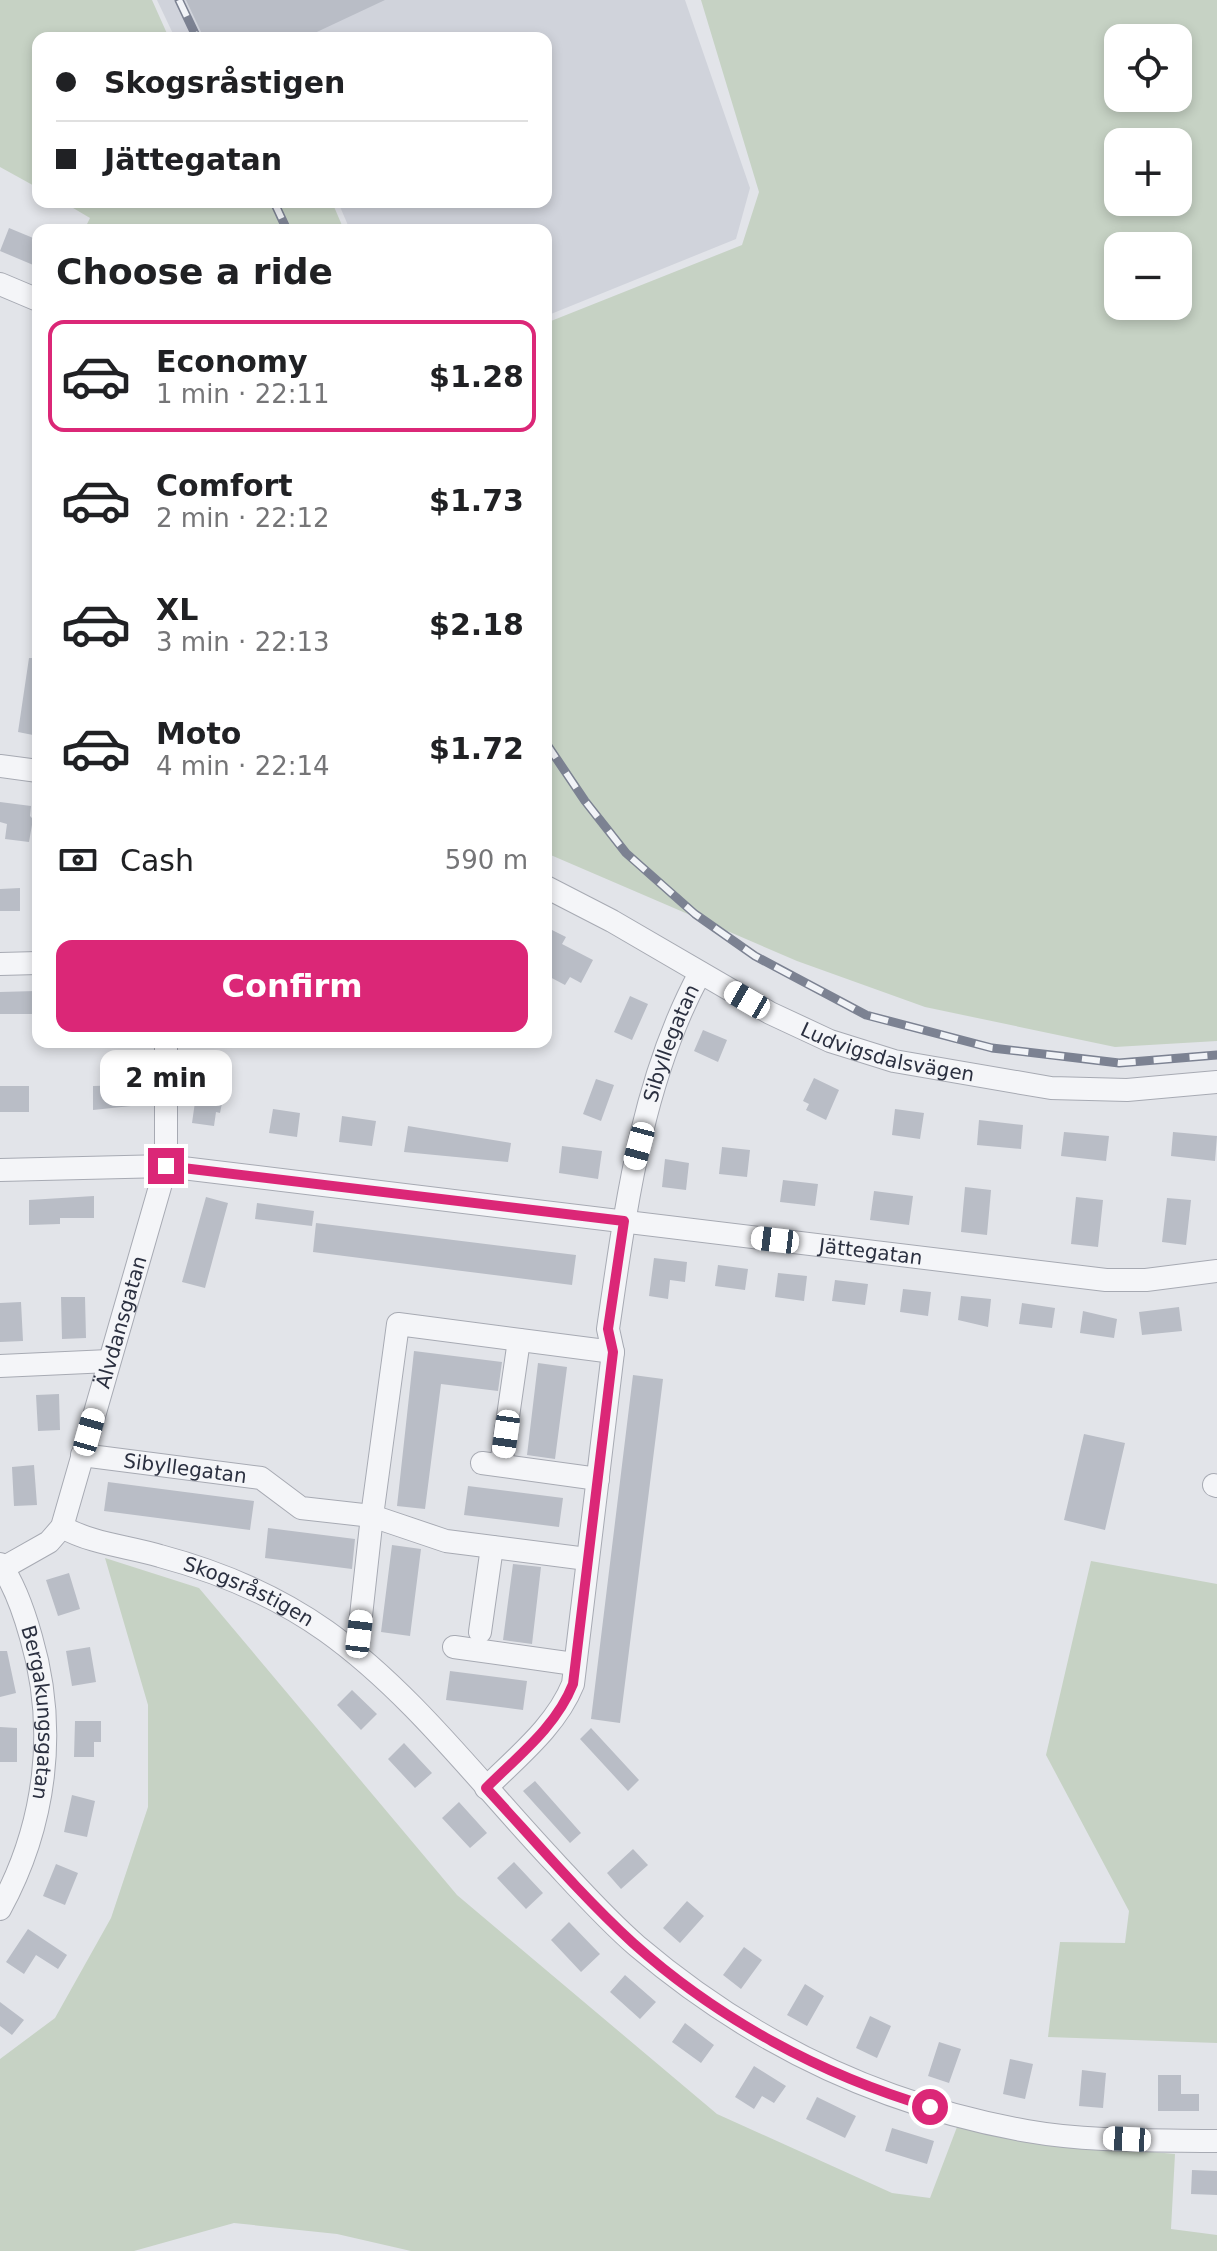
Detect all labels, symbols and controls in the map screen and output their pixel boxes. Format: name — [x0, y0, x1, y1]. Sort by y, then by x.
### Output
map controls — [1104, 24, 1192, 320]
button: locate — [1104, 24, 1192, 112]
text: Skogsråstigen — [104, 65, 345, 100]
button: + — [1104, 128, 1192, 216]
text: Jättegatan — [104, 142, 282, 177]
button: − — [1104, 232, 1192, 320]
text: Choose a ride — [56, 251, 333, 292]
icon: car — [60, 340, 132, 412]
text: Economy — [156, 344, 308, 379]
text: $1.28 — [429, 359, 524, 394]
text: 1 min · 22:11 — [156, 379, 330, 409]
icon: car — [60, 464, 132, 536]
text: Comfort — [156, 468, 293, 503]
text: $1.73 — [429, 483, 524, 518]
text: 2 min · 22:12 — [156, 503, 330, 533]
icon: car — [60, 588, 132, 660]
text: XL — [156, 592, 198, 627]
text: $2.18 — [429, 607, 524, 642]
text: 3 min · 22:13 — [156, 627, 330, 657]
icon: car — [60, 712, 132, 784]
text: Moto — [156, 716, 241, 751]
text: $1.72 — [429, 731, 524, 766]
text: 4 min · 22:14 — [156, 751, 330, 781]
icon: cash — [56, 838, 100, 882]
text: Cash — [120, 843, 194, 878]
text: 590 m — [445, 845, 528, 875]
button: Confirm — [56, 940, 528, 1032]
car — [720, 978, 774, 1022]
street label: Sibyllegatan — [638, 980, 704, 1105]
street label: Ludvigsdalsvägen — [797, 1017, 976, 1087]
callout: 2 min — [100, 1050, 232, 1106]
text: 2 min — [125, 1063, 207, 1093]
car — [621, 1120, 657, 1172]
route end — [148, 1148, 184, 1184]
car — [750, 1225, 800, 1255]
street label: Jättegatan — [816, 1233, 924, 1270]
street label: Älvdansgatan — [91, 1253, 152, 1391]
car — [71, 1406, 107, 1458]
car — [491, 1409, 521, 1459]
street label: Sibyllegatan — [122, 1448, 248, 1488]
street label: Skogsråstigen — [181, 1551, 318, 1631]
car — [344, 1609, 374, 1659]
street label: Bergakungsgatan — [16, 1622, 57, 1802]
route start — [912, 2089, 948, 2125]
car — [1102, 2126, 1152, 2152]

